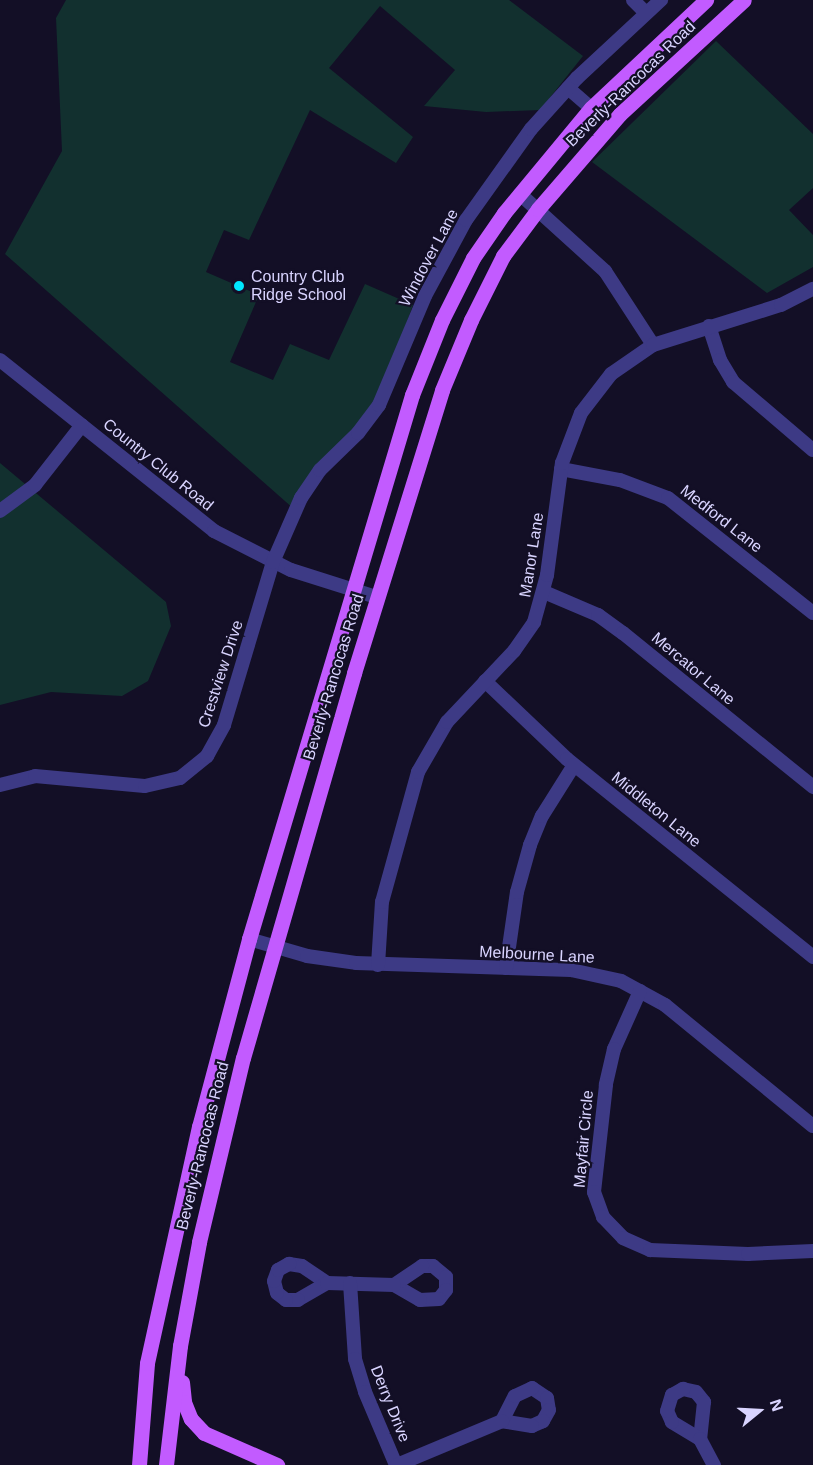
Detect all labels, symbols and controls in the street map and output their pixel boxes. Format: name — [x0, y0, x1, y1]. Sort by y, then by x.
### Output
street label: Beverly-Rancocas Road — [562, 17, 700, 151]
street label: Windover Lane — [395, 206, 463, 310]
place label: Country Club Ridge School — [251, 267, 346, 305]
marker: Country Club Ridge School — [232, 279, 246, 293]
street label: Country Club Road — [99, 415, 217, 515]
street label: Medford Lane — [676, 481, 766, 557]
street label: Manor Lane — [516, 511, 548, 599]
street label: Beverly-Rancocas Road — [300, 592, 368, 762]
street label: Crestview Drive — [195, 618, 247, 730]
street label: Mercator Lane — [647, 628, 739, 710]
street label: Middleton Lane — [607, 768, 705, 852]
street label: Melbourne Lane — [479, 942, 595, 968]
street label: Beverly-Rancocas Road — [173, 1060, 233, 1232]
street label: Mayfair Circle — [570, 1089, 598, 1189]
street label: Derry Drive — [366, 1363, 414, 1445]
north arrow — [729, 1381, 789, 1441]
text: N — [767, 1397, 786, 1413]

